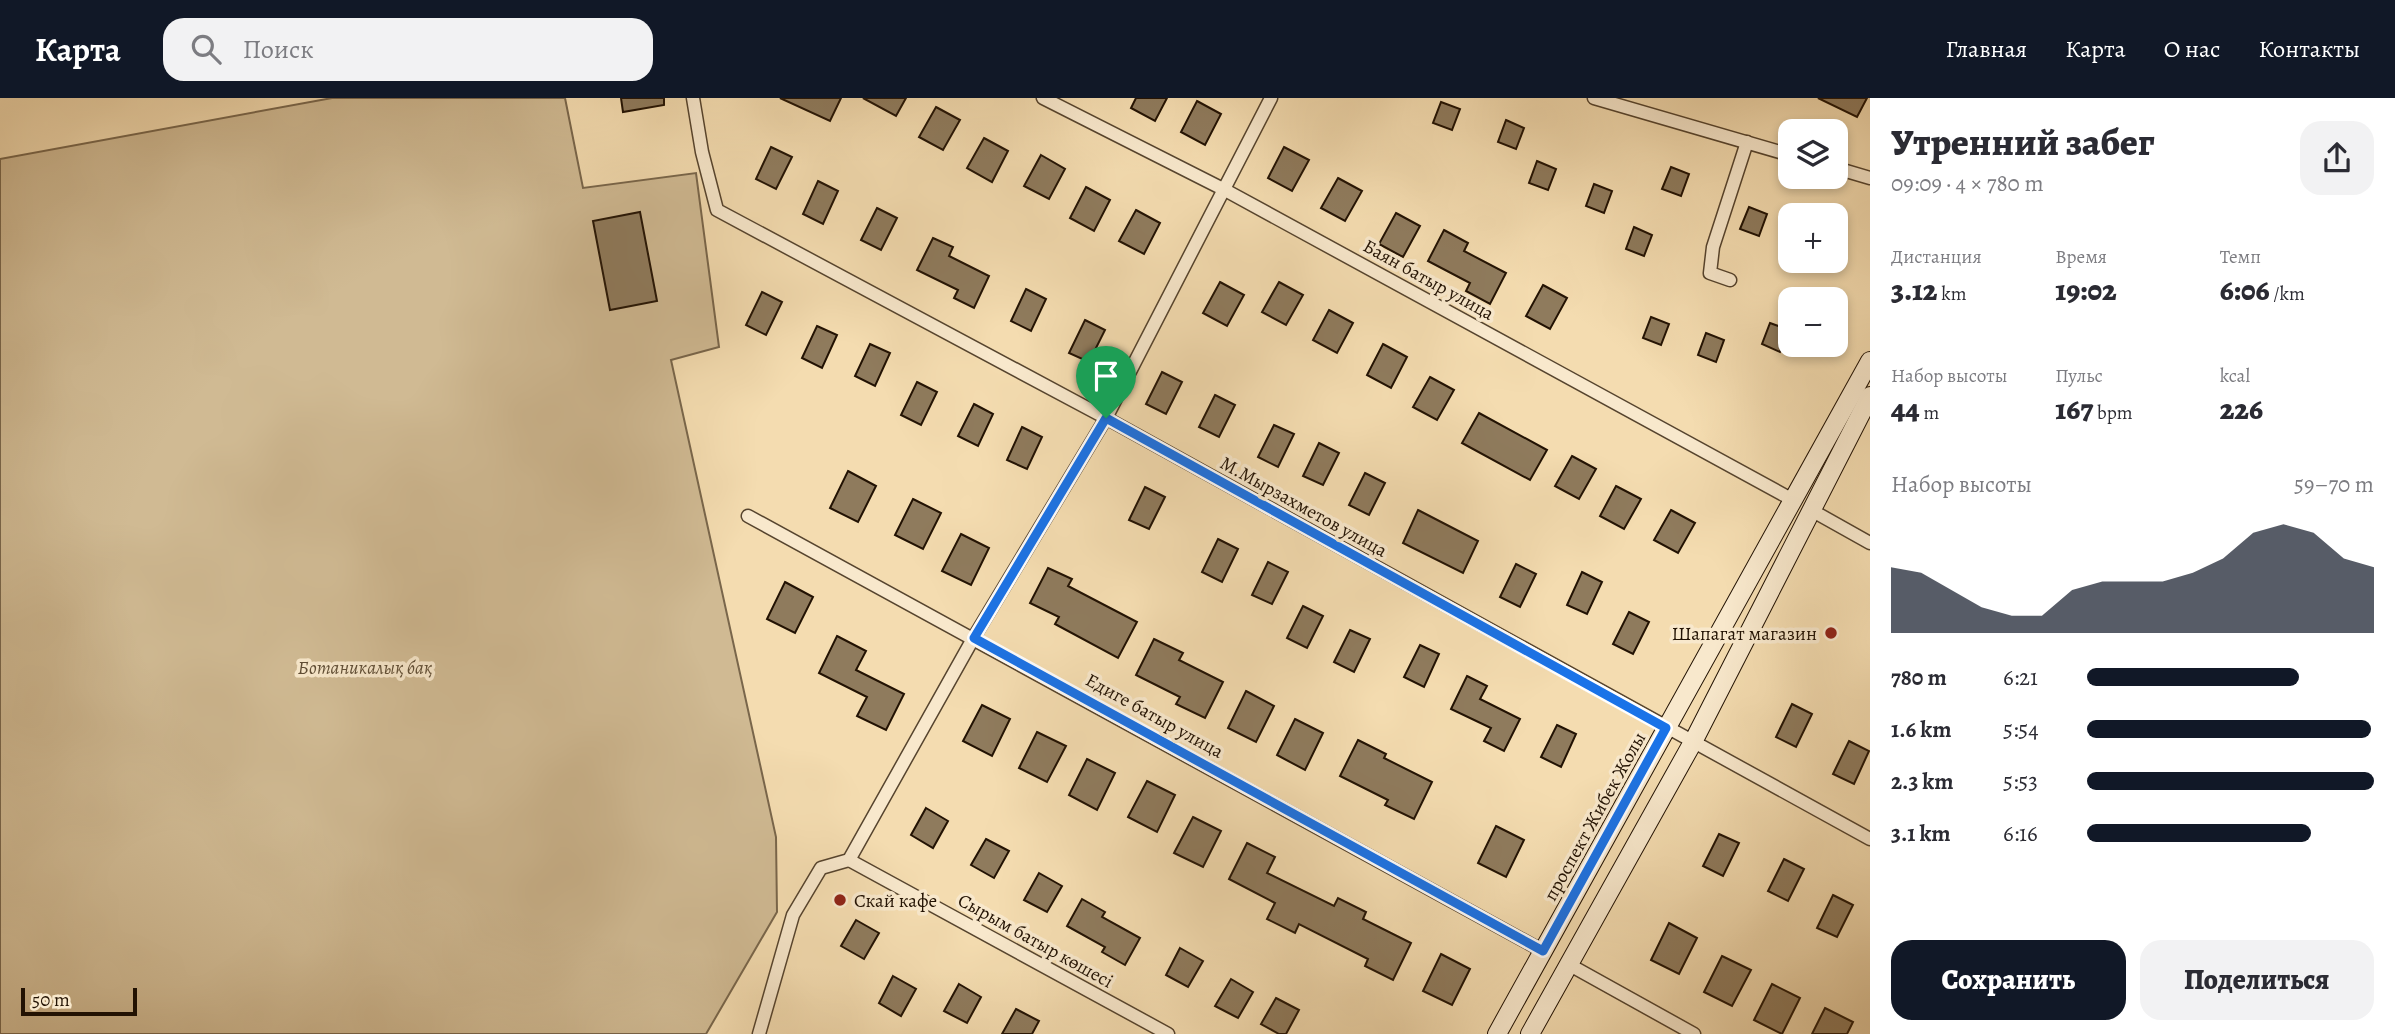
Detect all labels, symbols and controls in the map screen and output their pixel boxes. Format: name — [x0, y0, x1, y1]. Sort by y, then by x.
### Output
search box — [163, 18, 653, 81]
text: Карта — [35, 27, 121, 72]
icon: search — [187, 30, 225, 68]
text: Поиск — [243, 32, 314, 67]
text: Главная — [1946, 33, 2027, 65]
text: Карта — [2065, 33, 2126, 65]
text: О нас — [2164, 33, 2220, 65]
text: Контакты — [2258, 33, 2360, 65]
text: Утренний забег — [1891, 116, 2155, 168]
map controls — [1778, 119, 1848, 357]
button: layers — [1778, 119, 1848, 189]
button: share — [2300, 121, 2374, 195]
text: 09:09 · 4 × 780 m — [1891, 168, 2044, 199]
button: + — [1778, 203, 1848, 273]
street label: Баян батыр улица — [1358, 233, 1499, 327]
text: Дистанция — [1891, 244, 1982, 270]
text: Время — [2055, 244, 2107, 270]
text: Темп — [2220, 244, 2261, 270]
text: 3.12 — [1891, 270, 1938, 310]
text: 19:02 — [2055, 270, 2117, 310]
text: 6:06 — [2220, 270, 2270, 310]
text: km — [1938, 281, 1967, 307]
text: /km — [2270, 281, 2305, 307]
button: − — [1778, 287, 1848, 357]
pin — [1076, 346, 1136, 418]
icon: arrive — [1087, 357, 1125, 395]
text: Набор высоты — [1891, 363, 2007, 389]
text: Пульс — [2055, 363, 2103, 389]
text: kcal — [2220, 363, 2250, 389]
text: 44 — [1891, 389, 1920, 429]
text: 167 — [2055, 389, 2093, 429]
text: 226 — [2220, 389, 2263, 429]
text: m — [1920, 400, 1939, 426]
text: bpm — [2093, 400, 2133, 426]
street label: М.Мырзахметов улица — [1215, 450, 1392, 564]
text: Набор высоты — [1891, 469, 2032, 500]
text: 59–70 m — [2294, 469, 2374, 500]
place label: Шапагат магазин — [1671, 621, 1817, 647]
marker: Шапагат магазин — [1823, 625, 1839, 641]
park label: Ботаникалық бақ — [298, 655, 433, 681]
text: 780 m — [1891, 662, 1947, 693]
text: 6:21 — [2003, 662, 2038, 693]
street label: Едиге батыр улица — [1081, 667, 1228, 765]
text: 1.6 km — [1891, 714, 1951, 745]
text: 5:54 — [2003, 714, 2039, 745]
street label: проспект Жибек Жолы — [1538, 727, 1652, 906]
text: 2.3 km — [1891, 766, 1954, 797]
text: 5:53 — [2003, 766, 2038, 797]
text: 3.1 km — [1891, 818, 1951, 849]
text: 6:16 — [2003, 818, 2038, 849]
street label: Сырым батыр көшесі — [953, 887, 1118, 994]
place label: Скай кафе — [854, 888, 937, 914]
marker: Скай кафе — [832, 892, 848, 908]
button: Сохранить — [1891, 940, 2126, 1020]
button: Поделиться — [2140, 940, 2374, 1020]
scale bar — [21, 985, 136, 1017]
text: 50 m — [32, 987, 70, 1013]

